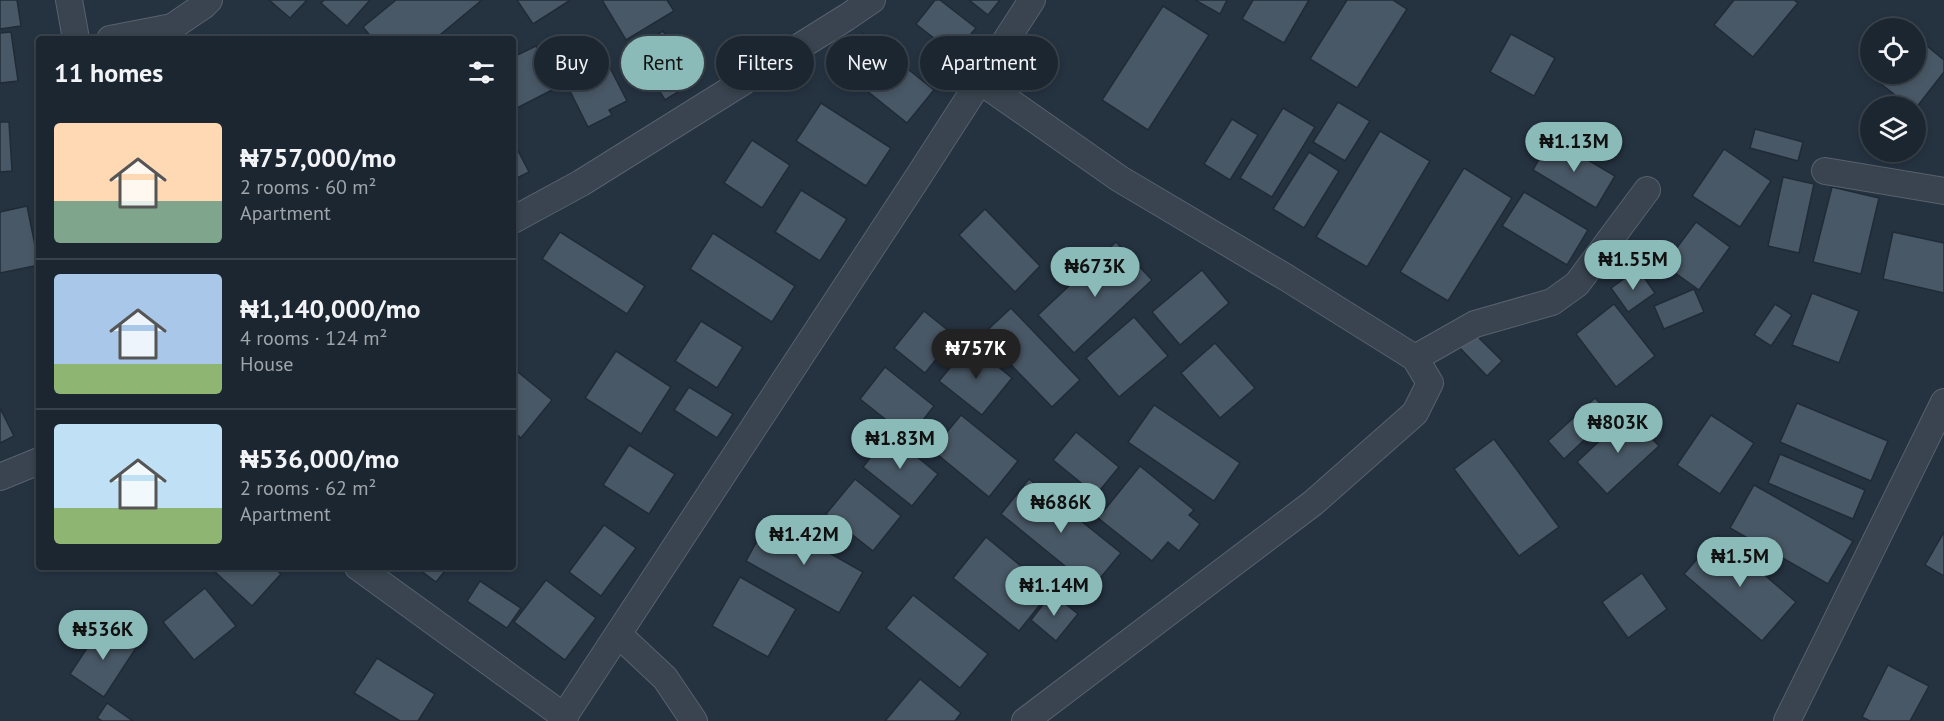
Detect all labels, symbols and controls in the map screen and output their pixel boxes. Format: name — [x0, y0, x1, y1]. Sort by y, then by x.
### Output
map controls — [1860, 18, 1926, 162]
button: locate — [1860, 18, 1926, 84]
chip: Buy — [534, 36, 609, 90]
chip: Rent — [621, 36, 704, 90]
chip: Filters — [716, 36, 814, 90]
chip: New — [826, 36, 908, 90]
chip: Apartment — [920, 36, 1058, 90]
text: 11 homes — [54, 56, 163, 89]
icon: filters — [465, 56, 498, 89]
button: layers — [1860, 96, 1926, 162]
pin: ₦1.13M — [1525, 122, 1623, 173]
text: ₦1.13M — [1539, 128, 1609, 154]
text: ₦757,000/mo — [240, 141, 396, 174]
icon: home — [102, 147, 174, 219]
text: 2 rooms · 60 m² — [240, 174, 376, 200]
text: Apartment — [240, 200, 331, 226]
pin: ₦1.55M — [1584, 240, 1682, 291]
text: ₦1.55M — [1598, 246, 1668, 272]
pin: ₦673K — [1053, 247, 1137, 298]
text: ₦673K — [1065, 253, 1125, 279]
text: ₦1,140,000/mo — [240, 292, 421, 325]
icon: home — [102, 298, 174, 370]
text: 4 rooms · 124 m² — [240, 325, 387, 351]
pin: ₦757K — [934, 329, 1018, 380]
text: ₦757K — [946, 335, 1006, 361]
text: House — [240, 351, 294, 377]
pin: ₦803K — [1576, 403, 1660, 454]
text: ₦803K — [1588, 409, 1648, 435]
pin: ₦1.83M — [851, 419, 949, 470]
text: ₦1.83M — [865, 425, 935, 451]
text: ₦536,000/mo — [240, 442, 399, 475]
icon: home — [102, 448, 174, 520]
text: 2 rooms · 62 m² — [240, 475, 376, 501]
pin: ₦686K — [1019, 483, 1103, 534]
text: ₦686K — [1031, 489, 1091, 515]
text: Apartment — [240, 501, 331, 527]
pin: ₦1.42M — [755, 515, 853, 566]
text: ₦1.42M — [769, 521, 839, 547]
pin: ₦1.5M — [1698, 537, 1782, 588]
text: ₦1.5M — [1711, 543, 1769, 569]
pin: ₦1.14M — [1005, 566, 1103, 617]
text: ₦1.14M — [1019, 572, 1089, 598]
pin: ₦536K — [61, 610, 145, 661]
text: ₦536K — [73, 616, 133, 642]

